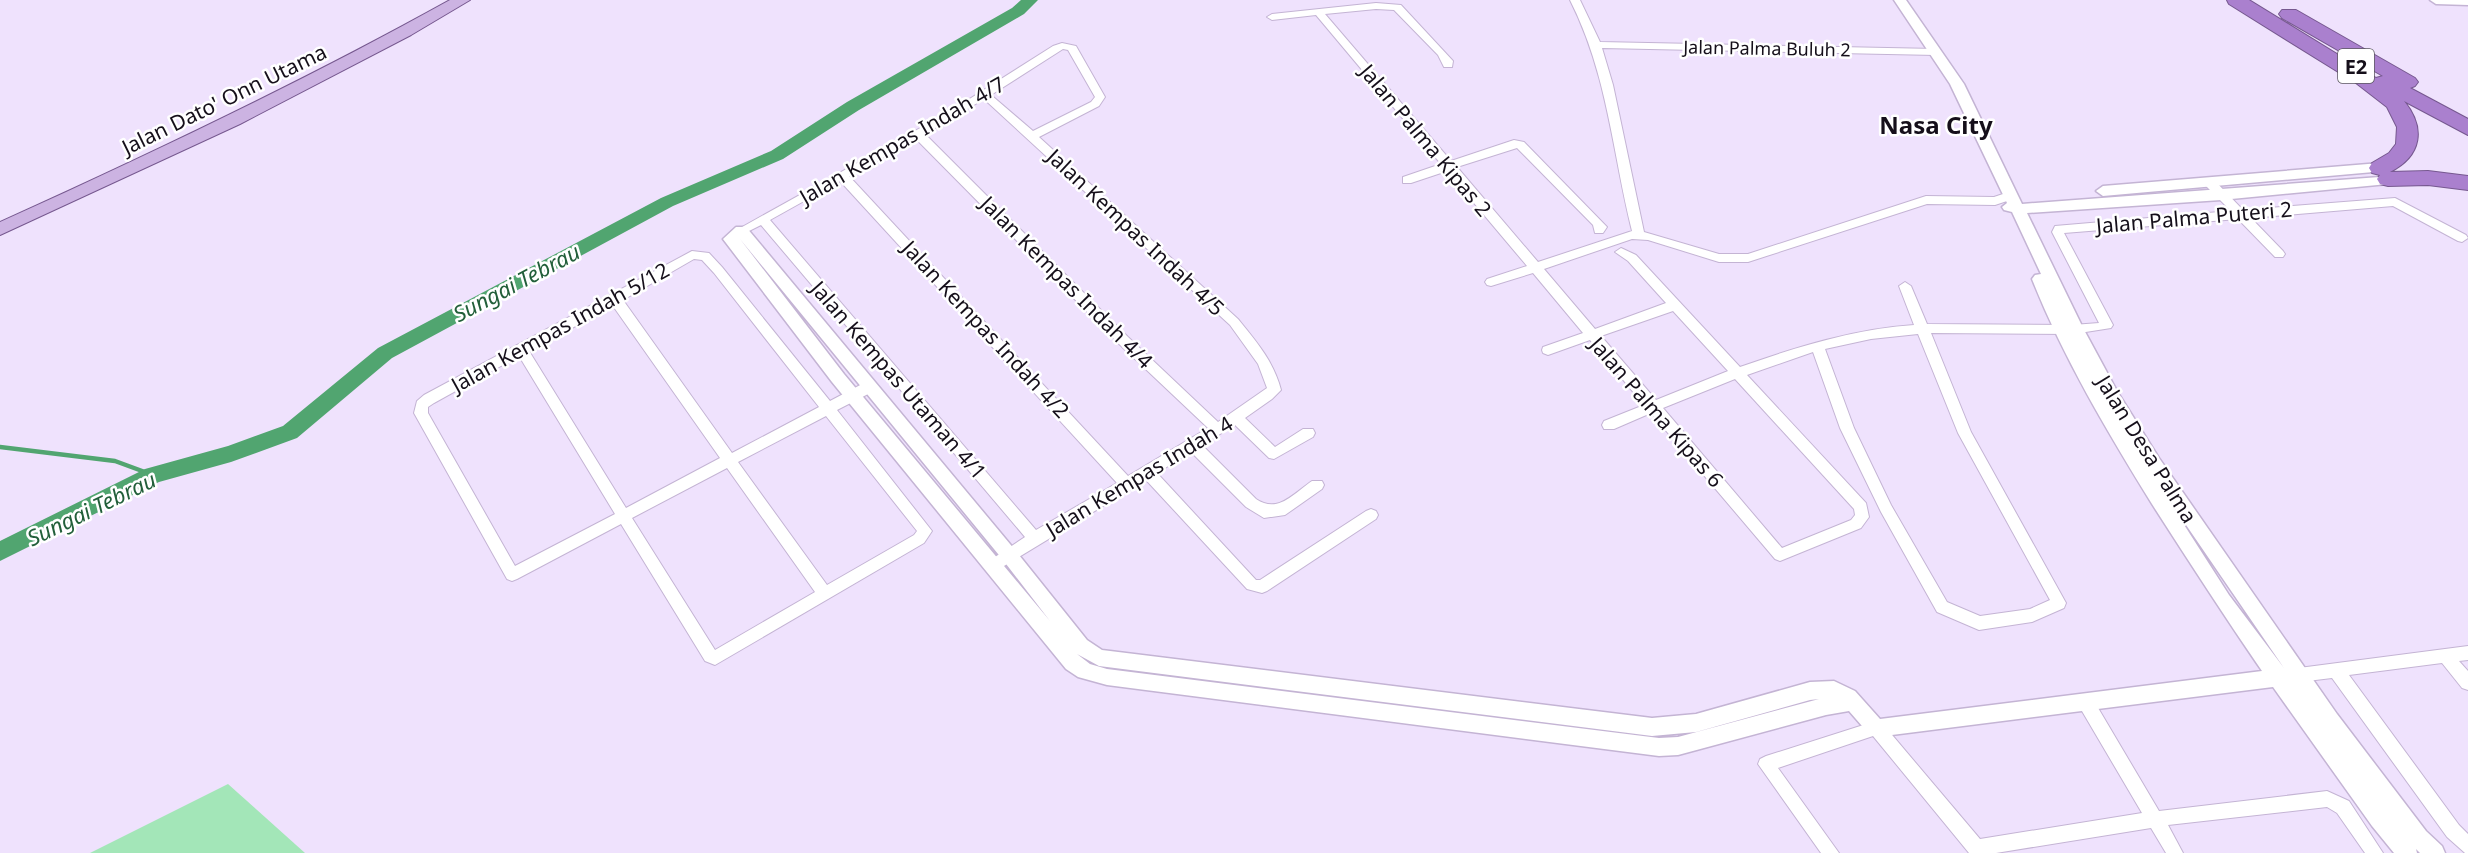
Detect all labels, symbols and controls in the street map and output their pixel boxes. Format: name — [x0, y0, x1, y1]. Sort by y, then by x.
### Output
street label: Jalan Palma Buluh 2 — [1681, 35, 1851, 61]
street label: Jalan Dato' Onn Utama — [115, 37, 331, 162]
road number: E2 — [2338, 49, 2374, 83]
street label: Jalan Palma Kipas 2 — [1353, 56, 1498, 222]
street label: Jalan Kempas Indah 4/7 — [792, 70, 1010, 211]
district label: Nasa City — [1879, 108, 1993, 141]
street label: Jalan Kempas Indah 4/5 — [1040, 141, 1231, 322]
street label: Jalan Kempas Indah 4/4 — [973, 188, 1159, 374]
street label: Jalan Palma Puteri 2 — [2093, 194, 2293, 240]
street label: Jalan Kempas Indah 4/2 — [895, 233, 1076, 424]
water label: Sungai Tebrau — [447, 236, 585, 328]
street label: Jalan Kempas Indah 5/12 — [444, 255, 674, 400]
street label: Jalan Kempas Utaman 4/1 — [804, 273, 993, 485]
street label: Jalan Palma Kipas 6 — [1583, 329, 1730, 493]
street label: Jalan Desa Palma — [2089, 368, 2204, 528]
street label: Jalan Kempas Indah 4 — [1039, 409, 1238, 544]
water label: Sungai Tebrau — [22, 464, 161, 552]

